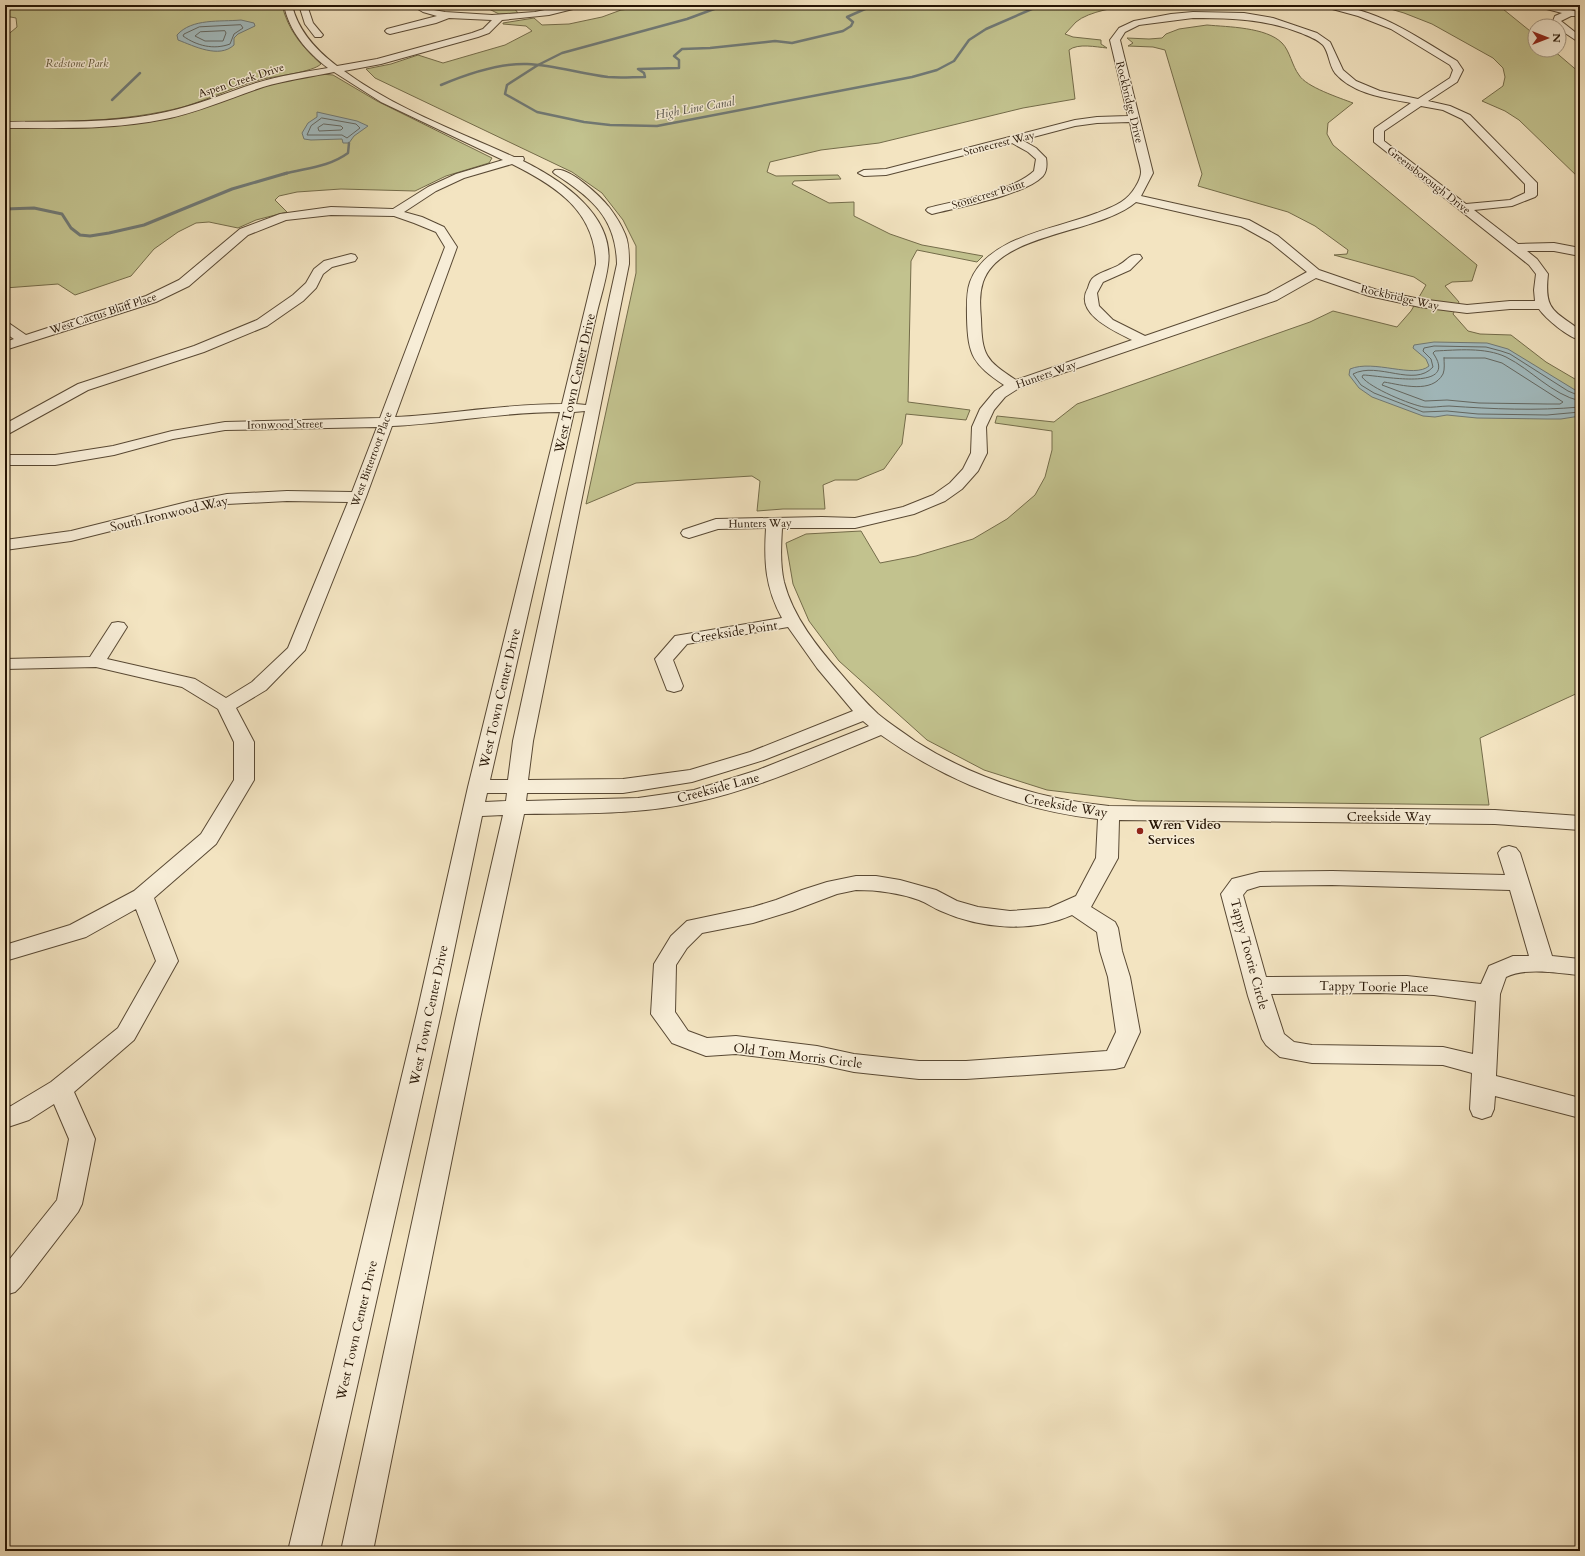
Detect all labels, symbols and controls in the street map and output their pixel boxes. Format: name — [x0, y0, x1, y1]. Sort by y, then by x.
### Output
north arrow — [1527, 18, 1567, 58]
text: N — [1549, 33, 1564, 43]
park label: Redstone Park — [46, 56, 109, 71]
street label: Aspen Creek Drive — [196, 60, 286, 101]
street label: Rockbridge Drive — [1112, 60, 1147, 145]
water label: High Line Canal — [654, 93, 737, 123]
street label: Stonecrest Way — [962, 127, 1037, 160]
street label: Greensborough Drive — [1384, 143, 1474, 218]
street label: Stonecrest Point — [950, 176, 1027, 213]
street label: Rockbridge Way — [1359, 281, 1441, 314]
street label: West Cactus Bluff Place — [47, 289, 159, 338]
street label: West Town Center Drive — [550, 311, 600, 456]
street label: Hunters Way — [1014, 357, 1079, 392]
street label: West Bitterroot Place — [347, 410, 396, 510]
street label: Ironwood Street — [247, 416, 324, 433]
street label: South Ironwood Way — [108, 492, 230, 536]
street label: Hunters Way — [728, 515, 792, 532]
street label: Creekside Point — [689, 616, 779, 648]
street label: West Town Center Drive — [475, 626, 525, 771]
street label: Creekside Lane — [675, 768, 762, 808]
street label: Creekside Way — [1023, 790, 1109, 822]
street label: Creekside Way — [1347, 808, 1431, 826]
place label: Wren Video Services — [1147, 816, 1221, 849]
marker: Wren Video Services — [1135, 826, 1145, 836]
street label: Tappy Toorie Circle — [1226, 897, 1273, 1012]
street label: West Town Center Drive — [405, 943, 453, 1088]
street label: Tappy Toorie Place — [1319, 977, 1429, 997]
street label: Old Tom Morris Circle — [732, 1039, 863, 1073]
street label: West Town Center Drive — [332, 1258, 382, 1403]

